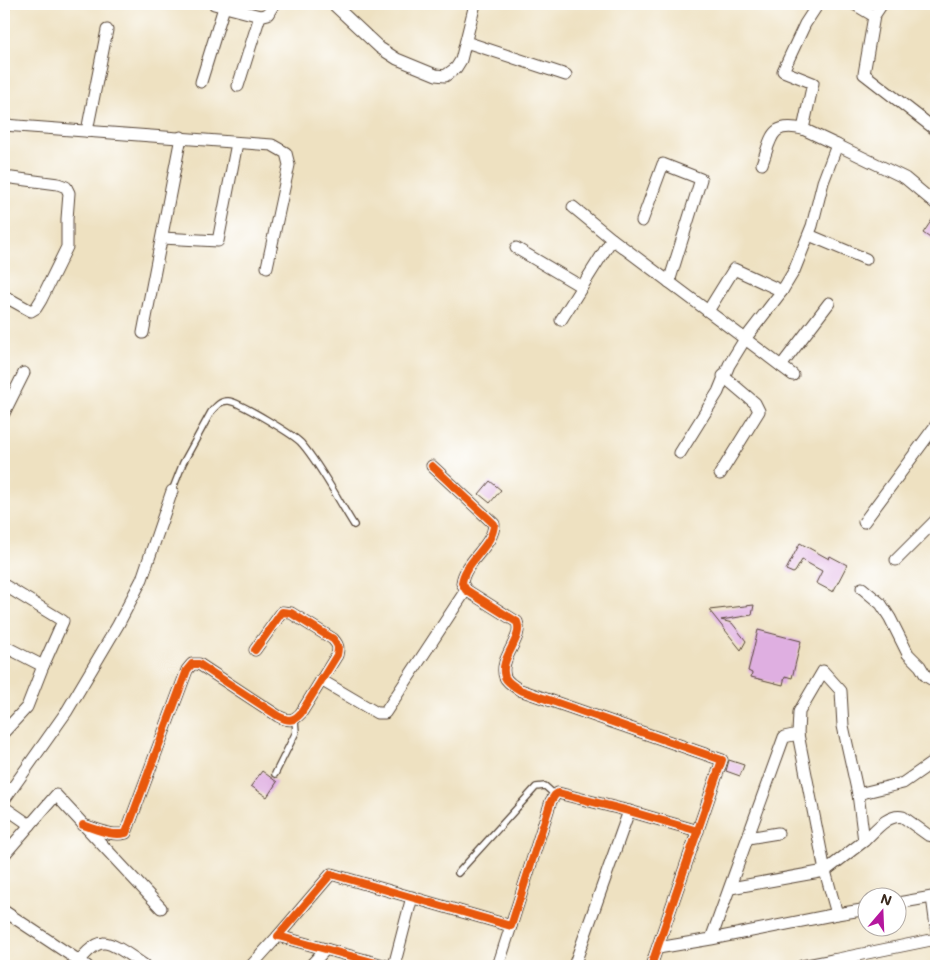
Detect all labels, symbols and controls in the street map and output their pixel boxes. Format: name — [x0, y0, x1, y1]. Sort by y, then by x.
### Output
north arrow — [858, 888, 908, 938]
text: N — [878, 889, 895, 910]

